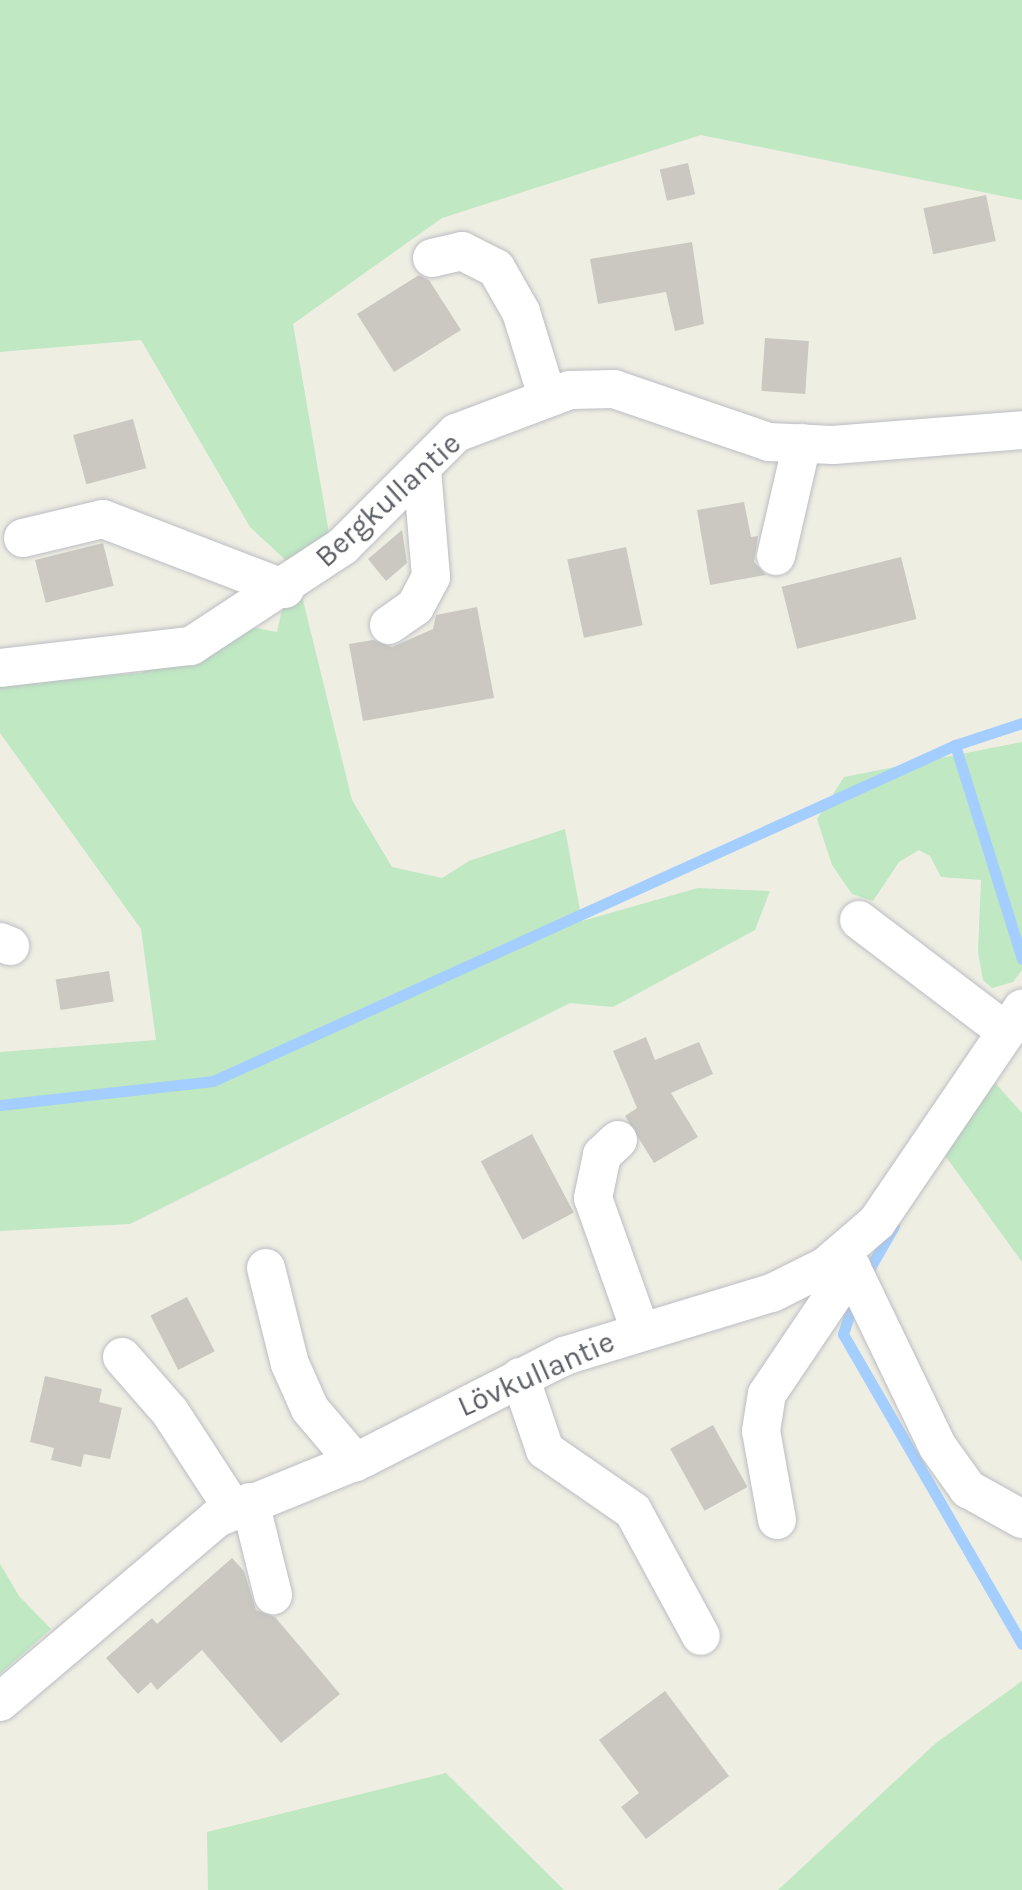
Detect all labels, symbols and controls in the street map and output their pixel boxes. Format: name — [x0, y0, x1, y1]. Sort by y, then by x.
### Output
street label: Bergkullantie — [308, 425, 468, 575]
street label: Lövkullantie — [452, 1323, 620, 1425]

